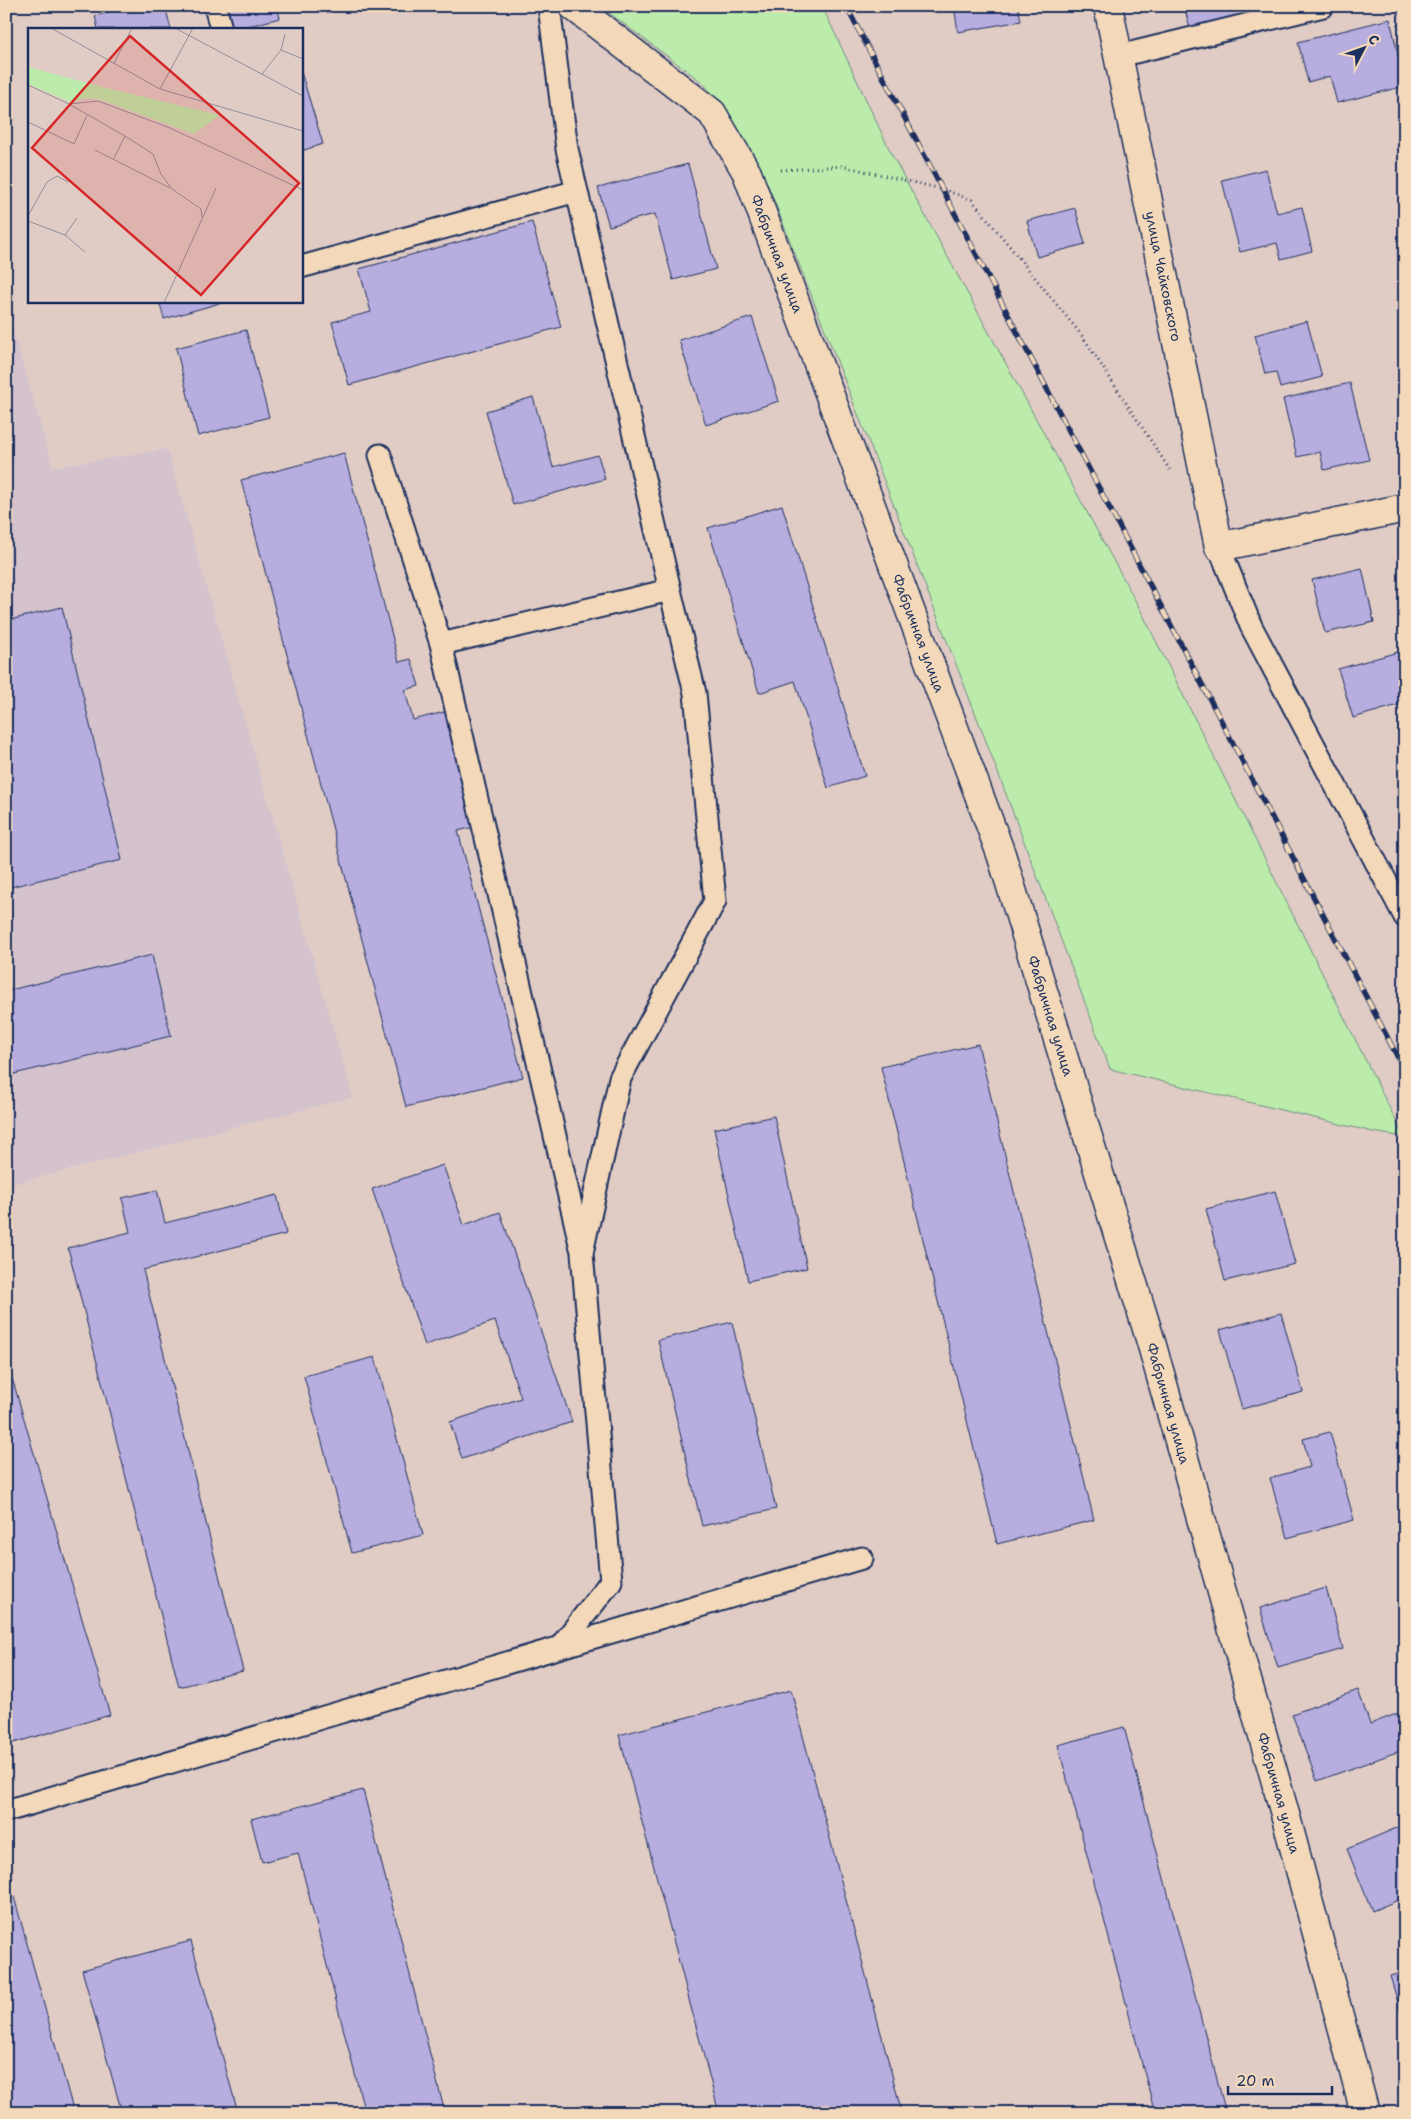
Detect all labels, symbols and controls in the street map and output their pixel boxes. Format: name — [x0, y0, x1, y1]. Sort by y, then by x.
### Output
north arrow — [1338, 22, 1388, 72]
inset map — [28, 28, 302, 302]
text: С — [1364, 30, 1383, 49]
street label: Фабричная улица — [747, 192, 807, 316]
street label: улица Чайковского — [1141, 210, 1186, 343]
street label: Фабричная улица — [888, 571, 949, 695]
street label: Фабричная улица — [1024, 953, 1078, 1078]
street label: Фабричная улица — [1143, 1341, 1194, 1466]
street label: Фабричная улица — [1253, 1730, 1304, 1856]
scale bar — [1228, 2064, 1332, 2096]
text: 20 m — [1236, 2071, 1275, 2091]

